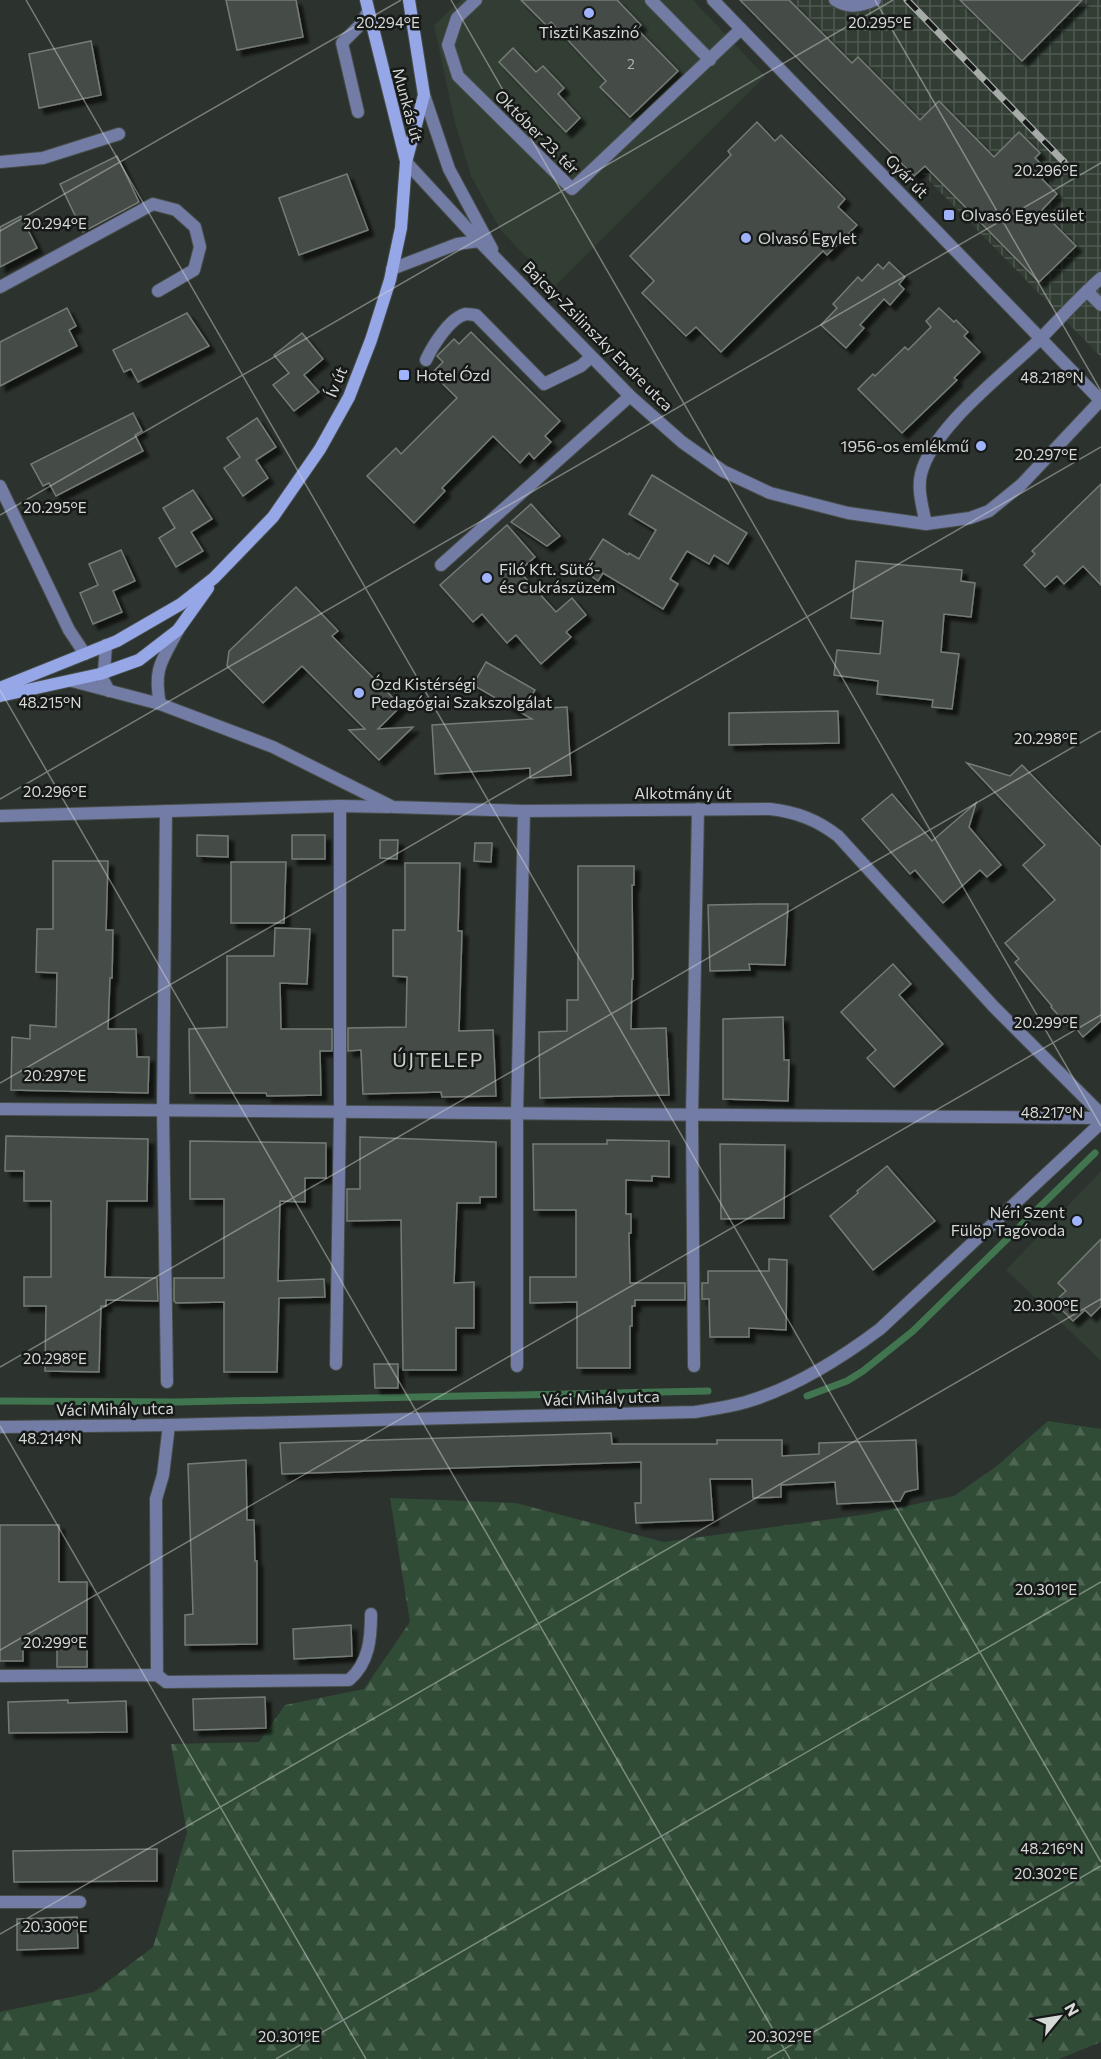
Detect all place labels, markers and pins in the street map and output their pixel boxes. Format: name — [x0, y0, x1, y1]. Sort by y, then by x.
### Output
marker: Tiszti Kaszinó — [582, 6, 596, 20]
place label: Tiszti Kaszinó — [539, 22, 639, 41]
place label: Olvasó Egyesület — [961, 205, 1085, 224]
marker: Olvasó Egyesület — [942, 208, 956, 222]
place label: Olvasó Egylet — [758, 228, 857, 247]
marker: Olvasó Egylet — [739, 231, 753, 245]
place label: Hotel Ózd — [416, 365, 490, 384]
marker: Hotel Ózd — [397, 368, 411, 382]
place label: 1956-os emlékmű — [841, 436, 969, 455]
marker: 1956-os emlékmű — [974, 439, 988, 453]
place label: Filó Kft. Sütő- és Cukrászüzem — [499, 559, 615, 596]
marker: Filó Kft. Sütő- és Cukrászüzem — [480, 571, 494, 585]
place label: Ózd Kistérségi Pedagógiai Szakszolgálat — [371, 674, 553, 711]
marker: Ózd Kistérségi Pedagógiai Szakszolgálat — [352, 686, 366, 700]
place label: Néri Szent Fülöp Tagóvoda — [951, 1202, 1065, 1239]
marker: Néri Szent Fülöp Tagóvoda — [1070, 1214, 1084, 1228]

